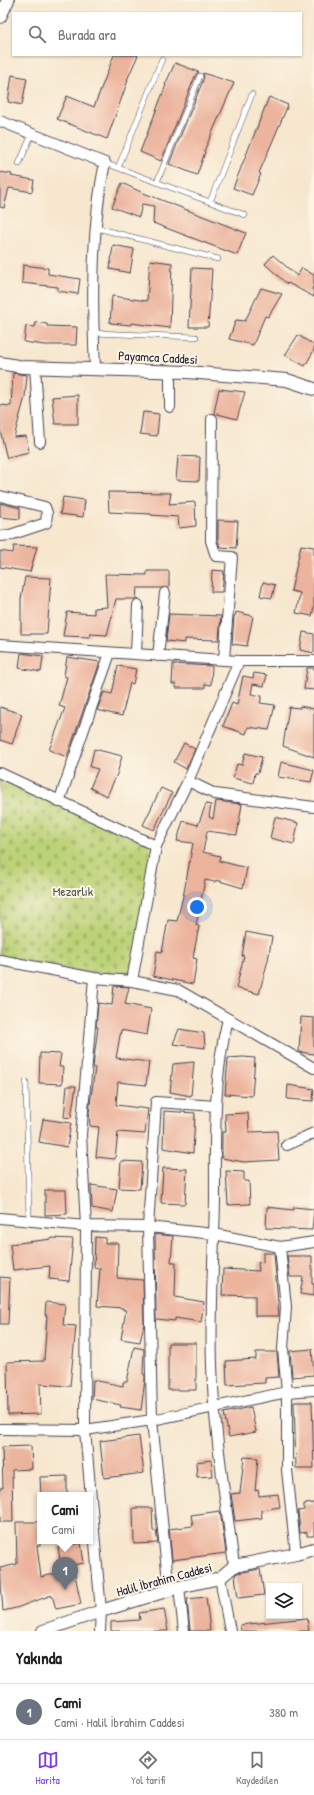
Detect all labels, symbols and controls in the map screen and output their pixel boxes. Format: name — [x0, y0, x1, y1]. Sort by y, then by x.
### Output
search box — [12, 12, 302, 56]
icon: search — [26, 23, 48, 45]
text: Burada ara — [58, 24, 116, 45]
street label: Payamca Caddesi — [118, 346, 198, 368]
park label: Mezarlık — [53, 882, 94, 900]
your location — [187, 897, 207, 917]
popup — [37, 1492, 93, 1544]
text: Cami — [51, 1499, 79, 1520]
text: Cami — [51, 1520, 75, 1538]
pin: 1 — [52, 1557, 78, 1590]
street label: Halil İbrahim Caddesi — [114, 1558, 214, 1600]
map controls — [266, 1583, 302, 1619]
button: layers — [266, 1583, 302, 1619]
text: Yakında — [16, 1646, 62, 1669]
text: Cami — [54, 1692, 82, 1713]
text: 1 — [27, 1703, 31, 1721]
text: 380 m — [269, 1703, 298, 1721]
text: Cami · Halil İbrahim Caddesi — [54, 1713, 185, 1731]
tab: Harita — [36, 1749, 60, 1787]
tab: Yol tarifi — [131, 1749, 165, 1787]
tab: Kaydedilen — [236, 1749, 278, 1787]

